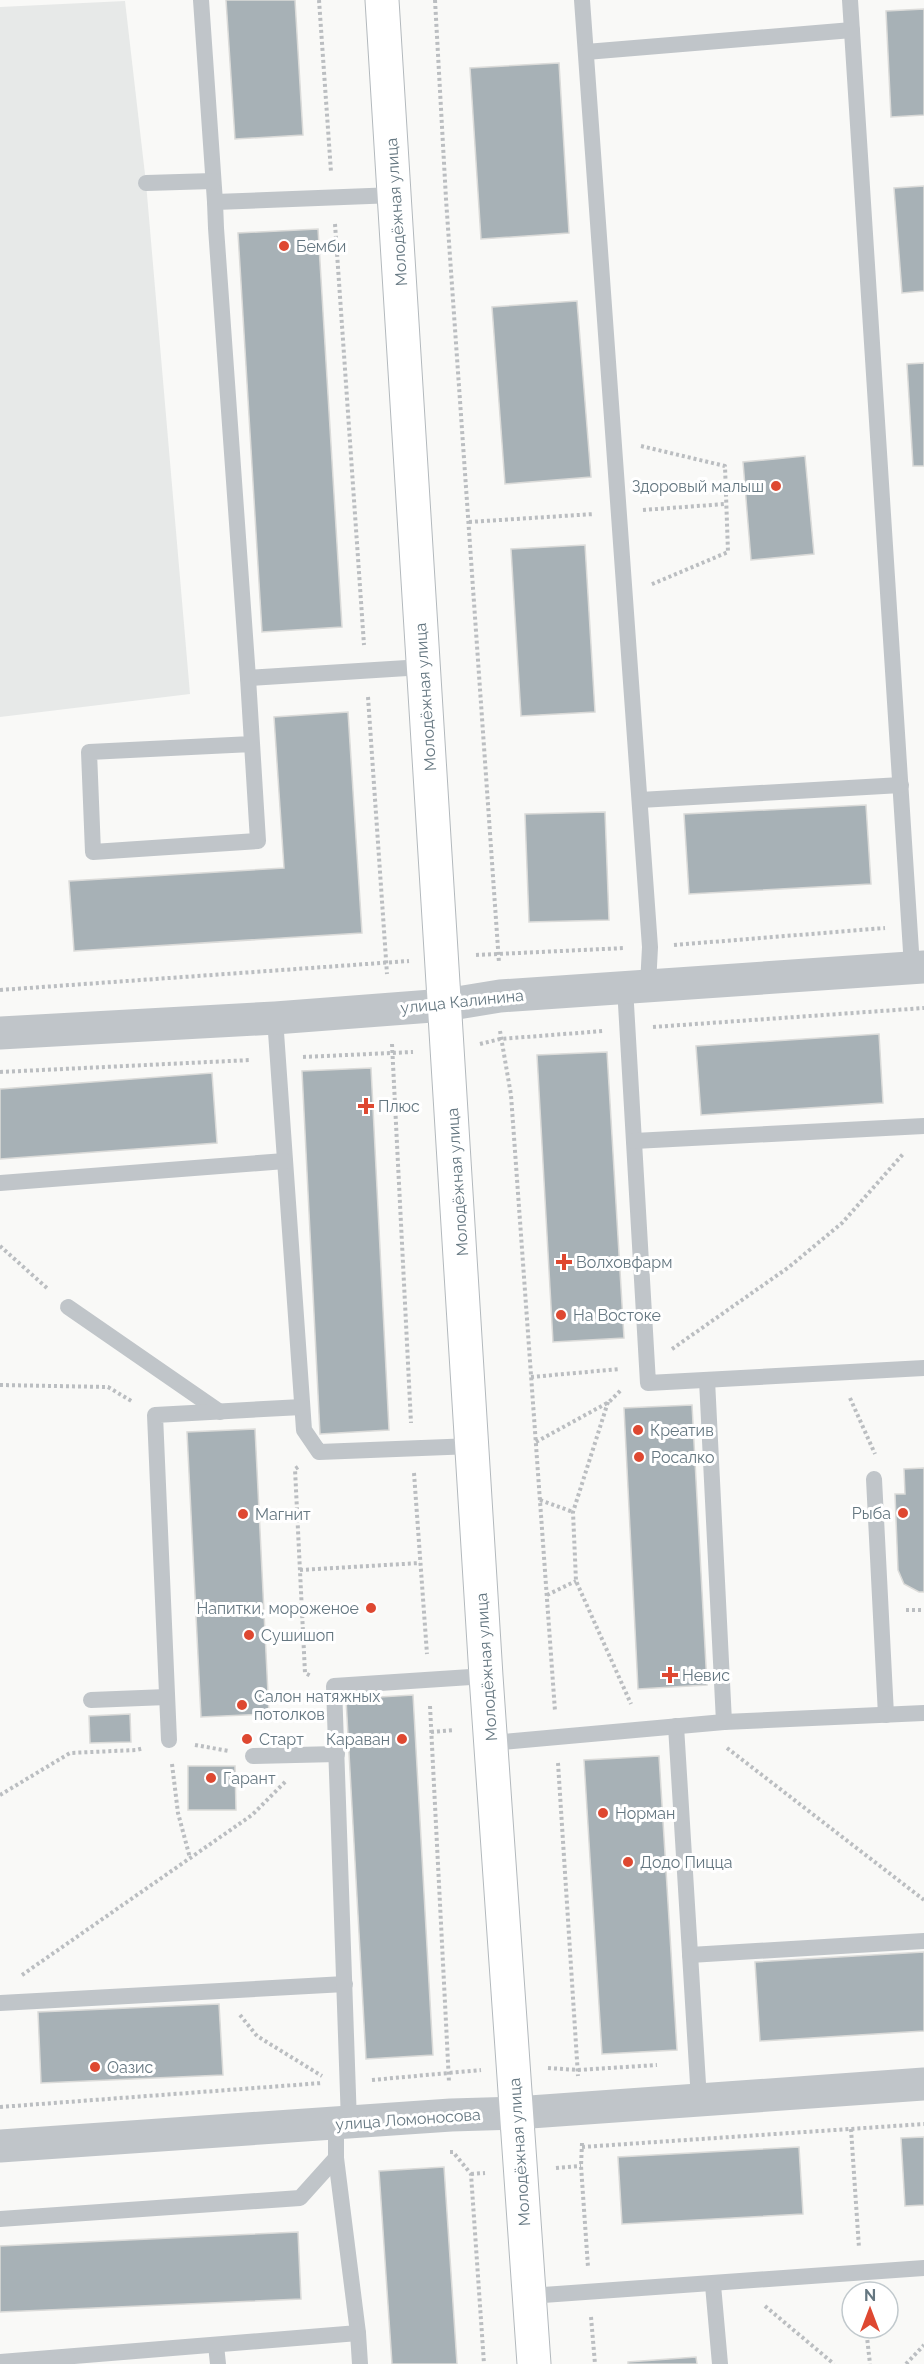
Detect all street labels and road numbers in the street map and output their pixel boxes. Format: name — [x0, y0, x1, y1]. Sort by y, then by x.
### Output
street label: Молодёжная улица — [382, 137, 411, 287]
street label: Молодёжная улица — [411, 622, 440, 772]
street label: улица Калинина — [400, 986, 525, 1017]
street label: Молодёжная улица — [443, 1107, 472, 1257]
street label: Молодёжная улица — [472, 1592, 501, 1742]
street label: Молодёжная улица — [505, 2077, 534, 2227]
street label: улица Ломоносова — [335, 2105, 481, 2134]

